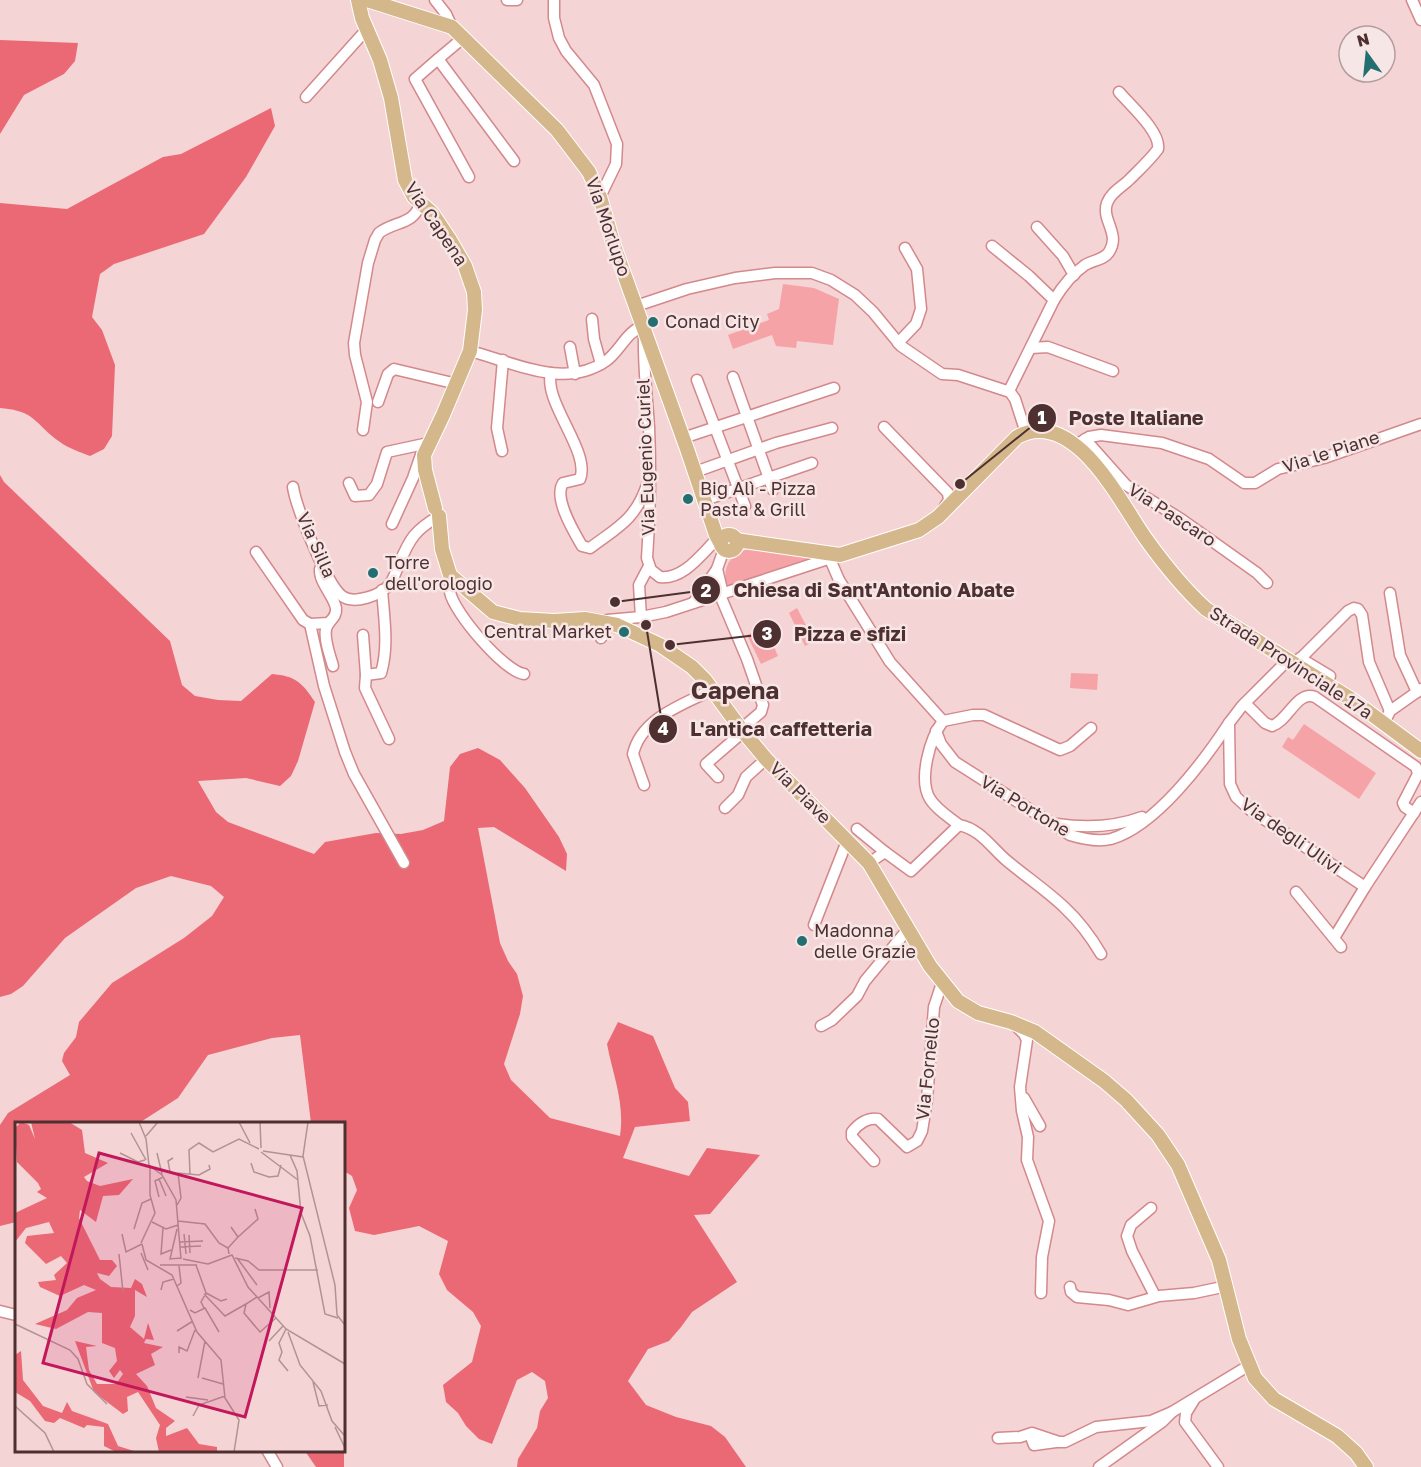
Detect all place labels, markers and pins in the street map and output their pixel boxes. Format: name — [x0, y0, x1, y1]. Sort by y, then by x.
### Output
place label: Conad City — [665, 310, 760, 332]
marker: Conad City — [646, 315, 660, 329]
callout: Poste Italiane — [1027, 399, 1216, 437]
place label: Big Alì - Pizza Pasta & Grill — [700, 477, 816, 520]
marker: Big Alì - Pizza Pasta & Grill — [681, 492, 695, 506]
place label: Torre dell'orologio — [385, 551, 493, 594]
marker: Torre dell'orologio — [366, 566, 380, 580]
callout: Chiesa di Sant'Antonio Abate — [691, 571, 1027, 609]
callout: Pizza e sfizi — [752, 615, 918, 653]
place label: Central Market — [484, 620, 612, 642]
marker: Central Market — [617, 625, 631, 639]
callout: L'antica caffetteria — [648, 710, 884, 748]
place label: Madonna delle Grazie — [814, 919, 916, 962]
marker: Madonna delle Grazie — [795, 934, 809, 948]

